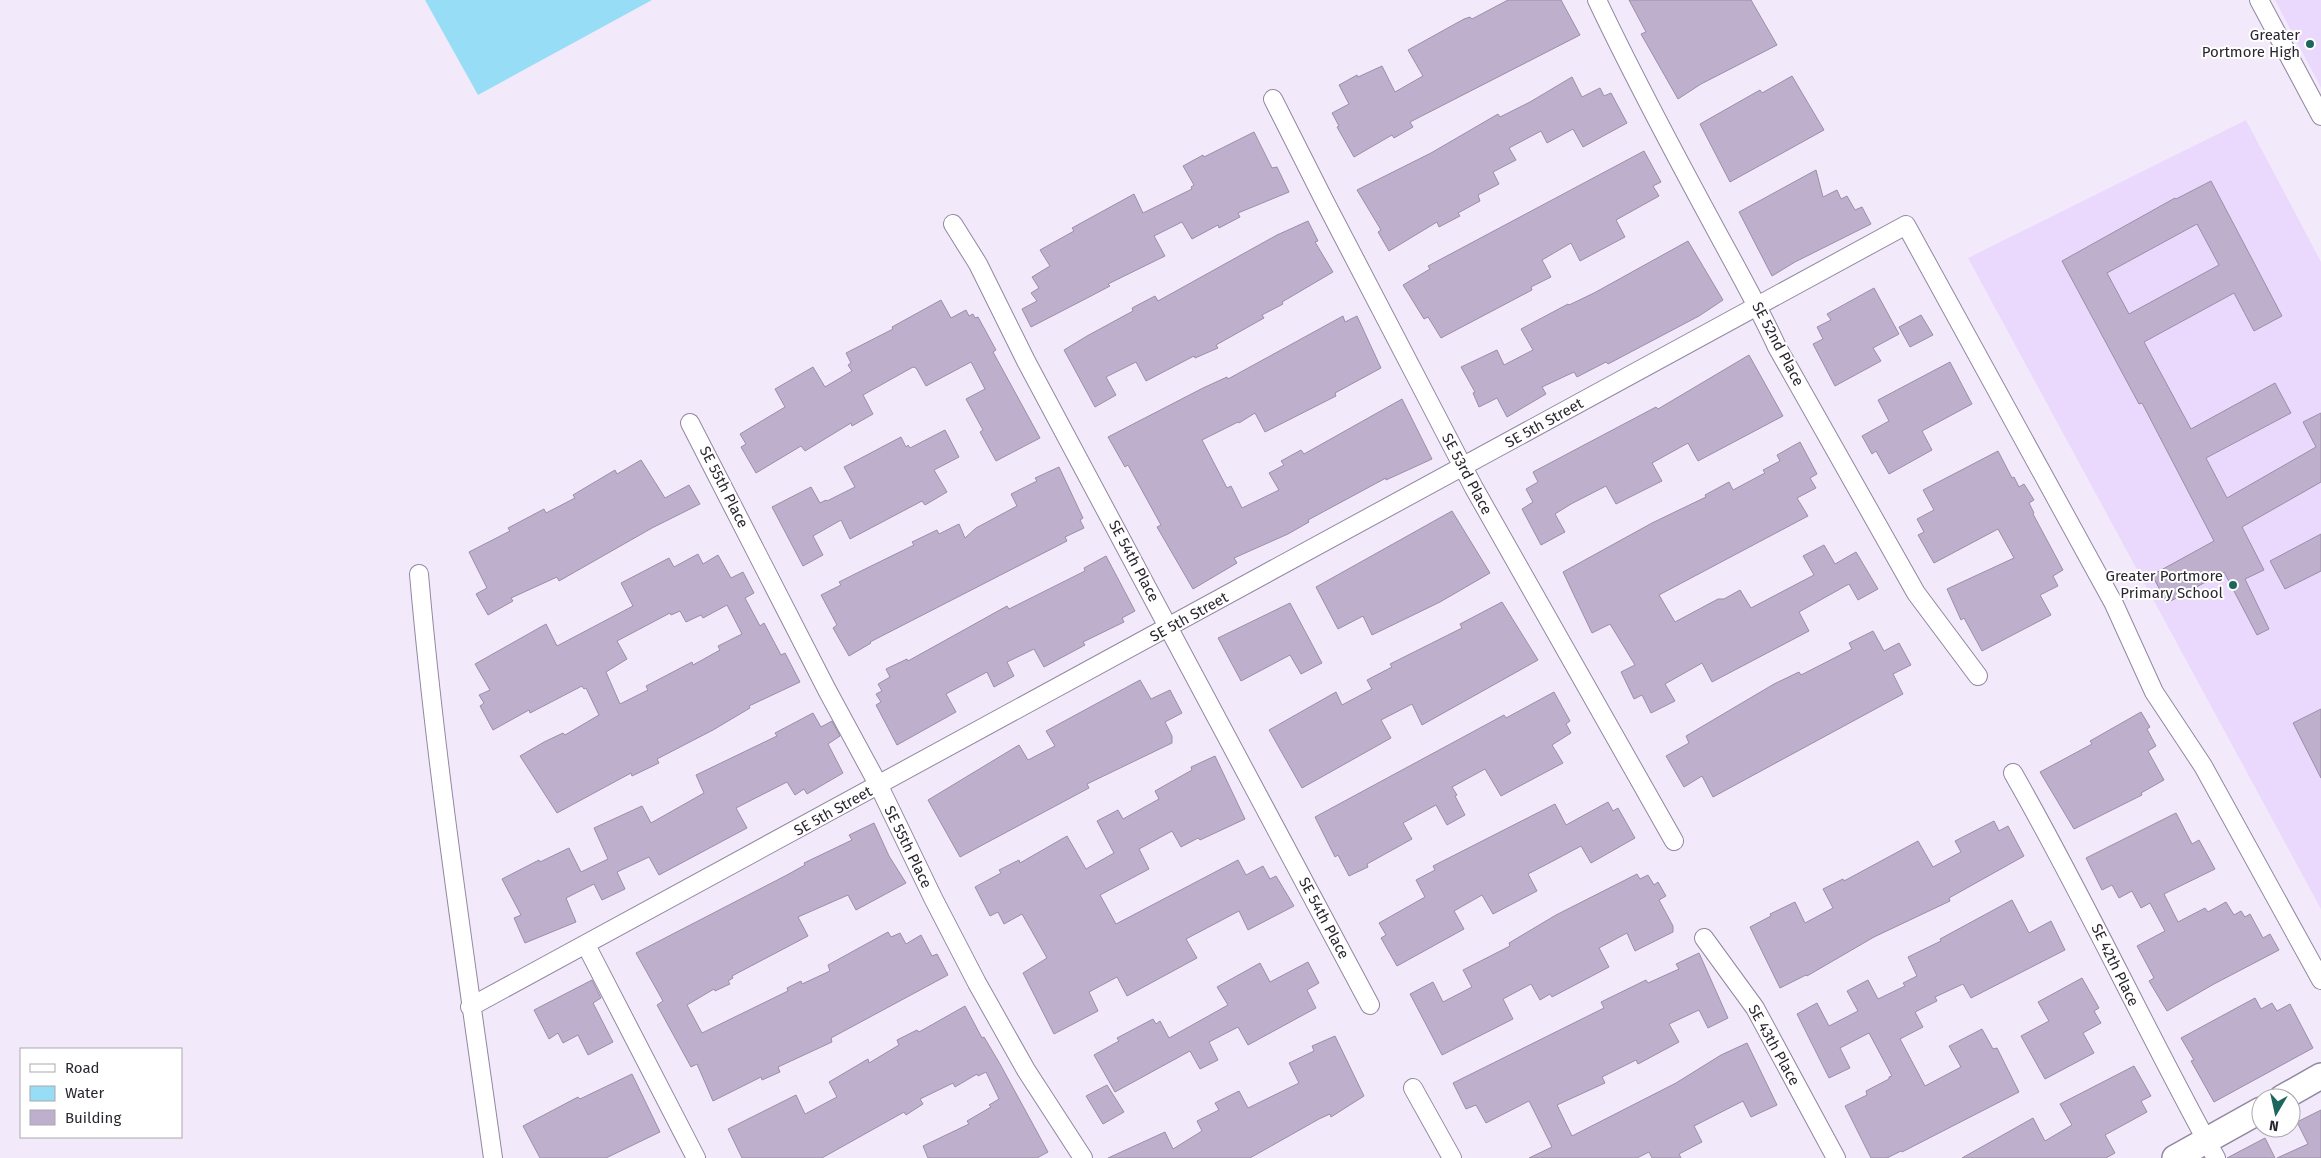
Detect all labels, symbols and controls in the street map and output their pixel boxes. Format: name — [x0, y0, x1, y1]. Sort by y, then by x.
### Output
place label: Greater Portmore High — [2202, 26, 2300, 61]
marker: Greater Portmore High — [2304, 38, 2316, 50]
street label: SE 52nd Place — [1748, 299, 1808, 389]
street label: SE 5th Street — [1502, 394, 1587, 452]
street label: SE 53rd Place — [1438, 430, 1496, 518]
street label: SE 55th Place — [696, 443, 752, 531]
street label: SE 54th Place — [1105, 517, 1163, 605]
place label: Greater Portmore Primary School — [2106, 567, 2224, 602]
marker: Greater Portmore Primary School — [2227, 579, 2239, 591]
street label: SE 5th Street — [1147, 588, 1232, 646]
street label: SE 5th Street — [791, 782, 876, 840]
street label: SE 55th Place — [880, 803, 936, 891]
street label: SE 54th Place — [1295, 874, 1353, 962]
street label: SE 42th Place — [2087, 921, 2143, 1009]
street label: SE 43th Place — [1744, 1001, 1804, 1089]
legend — [20, 1048, 182, 1138]
text: Road — [65, 1059, 100, 1077]
text: Water — [65, 1084, 104, 1102]
north arrow — [2251, 1088, 2301, 1138]
text: Building — [65, 1109, 121, 1127]
text: N — [2268, 1116, 2280, 1134]

